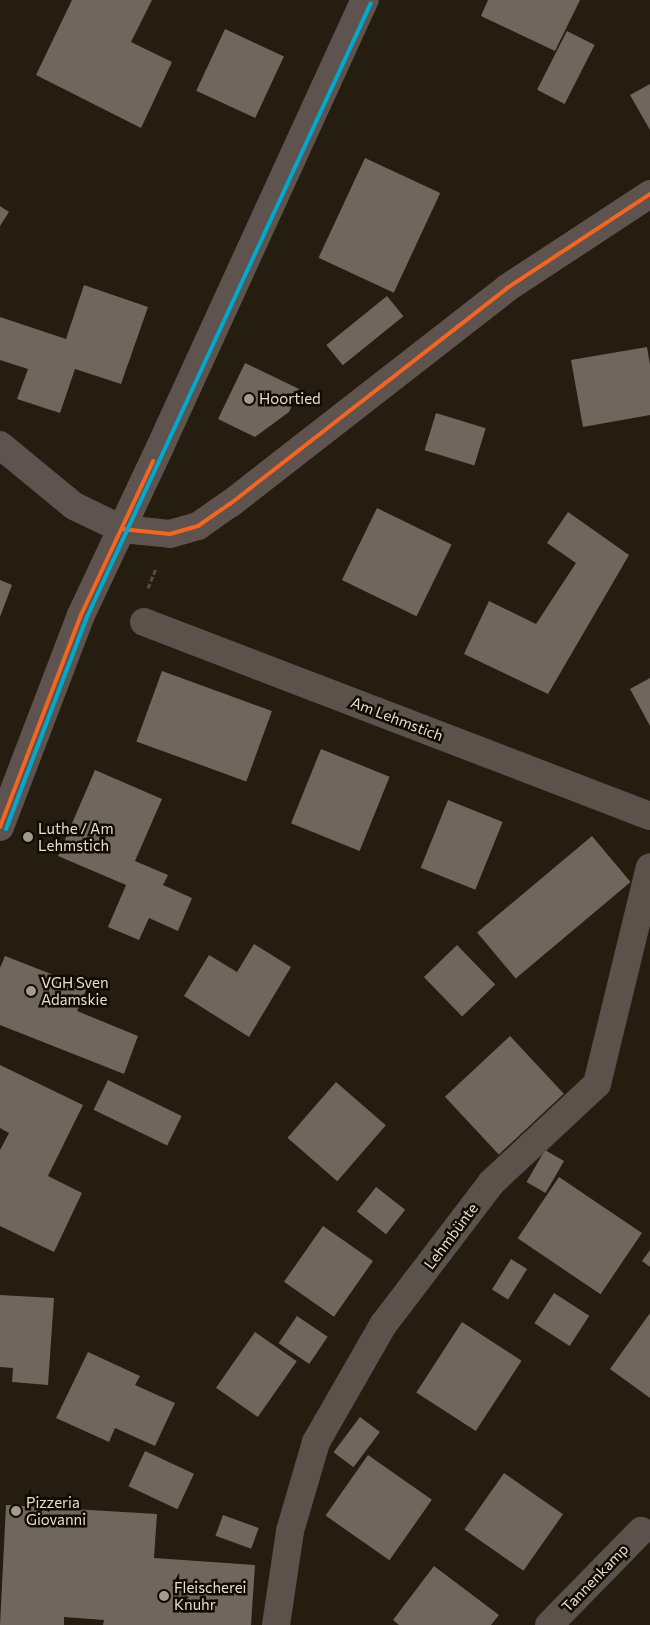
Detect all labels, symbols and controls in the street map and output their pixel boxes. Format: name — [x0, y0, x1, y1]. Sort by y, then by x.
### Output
place label: Hoortied — [259, 390, 321, 408]
marker: Hoortied — [243, 393, 255, 405]
street label: Am Lehmstich — [348, 693, 446, 745]
place label: Luthe / Am Lehmstich — [38, 819, 113, 854]
marker: Luthe / Am Lehmstich — [22, 831, 34, 843]
place label: VGH Sven Adamskie — [41, 973, 108, 1008]
marker: VGH Sven Adamskie — [25, 985, 37, 997]
street label: Lehmbünte — [420, 1199, 482, 1273]
place label: Pizzeria Giovanni — [26, 1493, 86, 1528]
marker: Pizzeria Giovanni — [10, 1505, 22, 1517]
street label: Tannenkamp — [558, 1540, 632, 1616]
place label: Fleischerei Knuhr — [174, 1578, 246, 1613]
marker: Fleischerei Knuhr — [158, 1590, 170, 1602]

